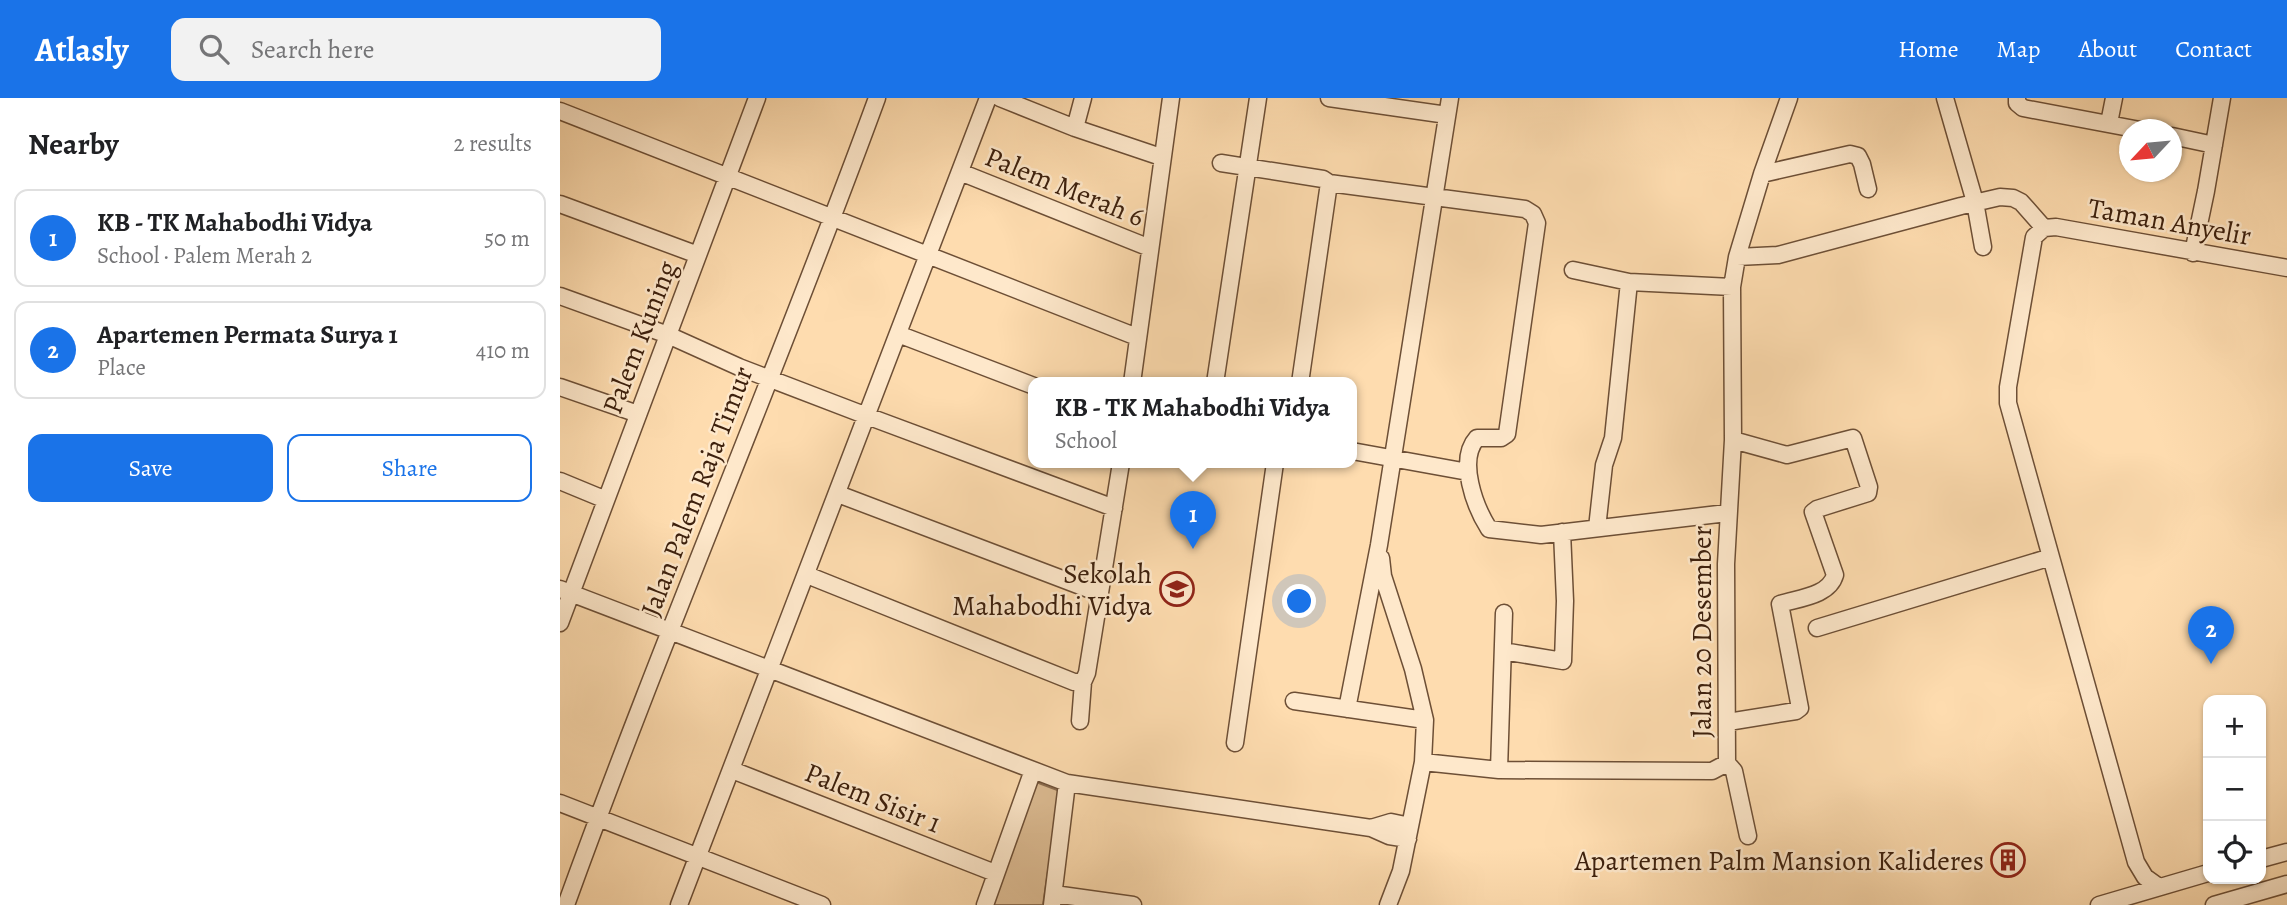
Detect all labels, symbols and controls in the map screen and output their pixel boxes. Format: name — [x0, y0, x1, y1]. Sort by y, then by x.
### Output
search box — [171, 18, 661, 81]
text: Atlasly — [35, 27, 129, 72]
icon: search — [195, 30, 233, 68]
text: Search here — [251, 32, 374, 67]
text: Home — [1898, 33, 1959, 65]
text: Map — [1997, 33, 2041, 65]
text: About — [2079, 33, 2137, 65]
text: Contact — [2175, 33, 2252, 65]
north arrow — [2119, 119, 2182, 182]
text: Nearby — [28, 124, 119, 164]
text: 2 results — [454, 128, 532, 159]
street label: Palem Merah 6 — [979, 138, 1150, 236]
street label: Taman Anyelir — [2085, 189, 2255, 255]
text: KB - TK Mahabodhi Vidya — [97, 205, 373, 240]
text: 1 — [49, 223, 57, 254]
text: 50 m — [484, 223, 530, 254]
text: School · Palem Merah 2 — [97, 240, 312, 271]
street label: Palem Kuning — [593, 255, 687, 419]
text: Apartemen Permata Surya 1 — [97, 317, 398, 352]
text: 2 — [47, 335, 59, 366]
text: 410 m — [476, 335, 530, 366]
text: Place — [97, 352, 146, 383]
street label: Jalan Palem Raja Timur — [632, 361, 762, 622]
popup — [1028, 377, 1357, 468]
text: KB - TK Mahabodhi Vidya — [1055, 390, 1330, 425]
text: School — [1055, 425, 1117, 456]
button: Save — [28, 434, 273, 502]
button: Share — [287, 434, 532, 502]
pin: 1 — [1170, 491, 1216, 549]
street label: Jalan 20 Desember — [1683, 525, 1721, 738]
place label: Sekolah Mahabodhi Vidya — [952, 555, 1152, 625]
school or university icon: Sekolah Mahabodhi Vidya — [1158, 570, 1196, 608]
your location — [1282, 584, 1316, 618]
pin: 2 — [2188, 606, 2234, 664]
map controls — [2203, 695, 2266, 884]
button: + — [2203, 695, 2266, 758]
street label: Palem Sisir 1 — [799, 753, 946, 842]
button: − — [2203, 758, 2266, 821]
button: locate — [2203, 821, 2266, 884]
building icon: Apartemen Palm Mansion Kalideres — [1989, 841, 2027, 879]
place label: Apartemen Palm Mansion Kalideres — [1574, 842, 1984, 880]

